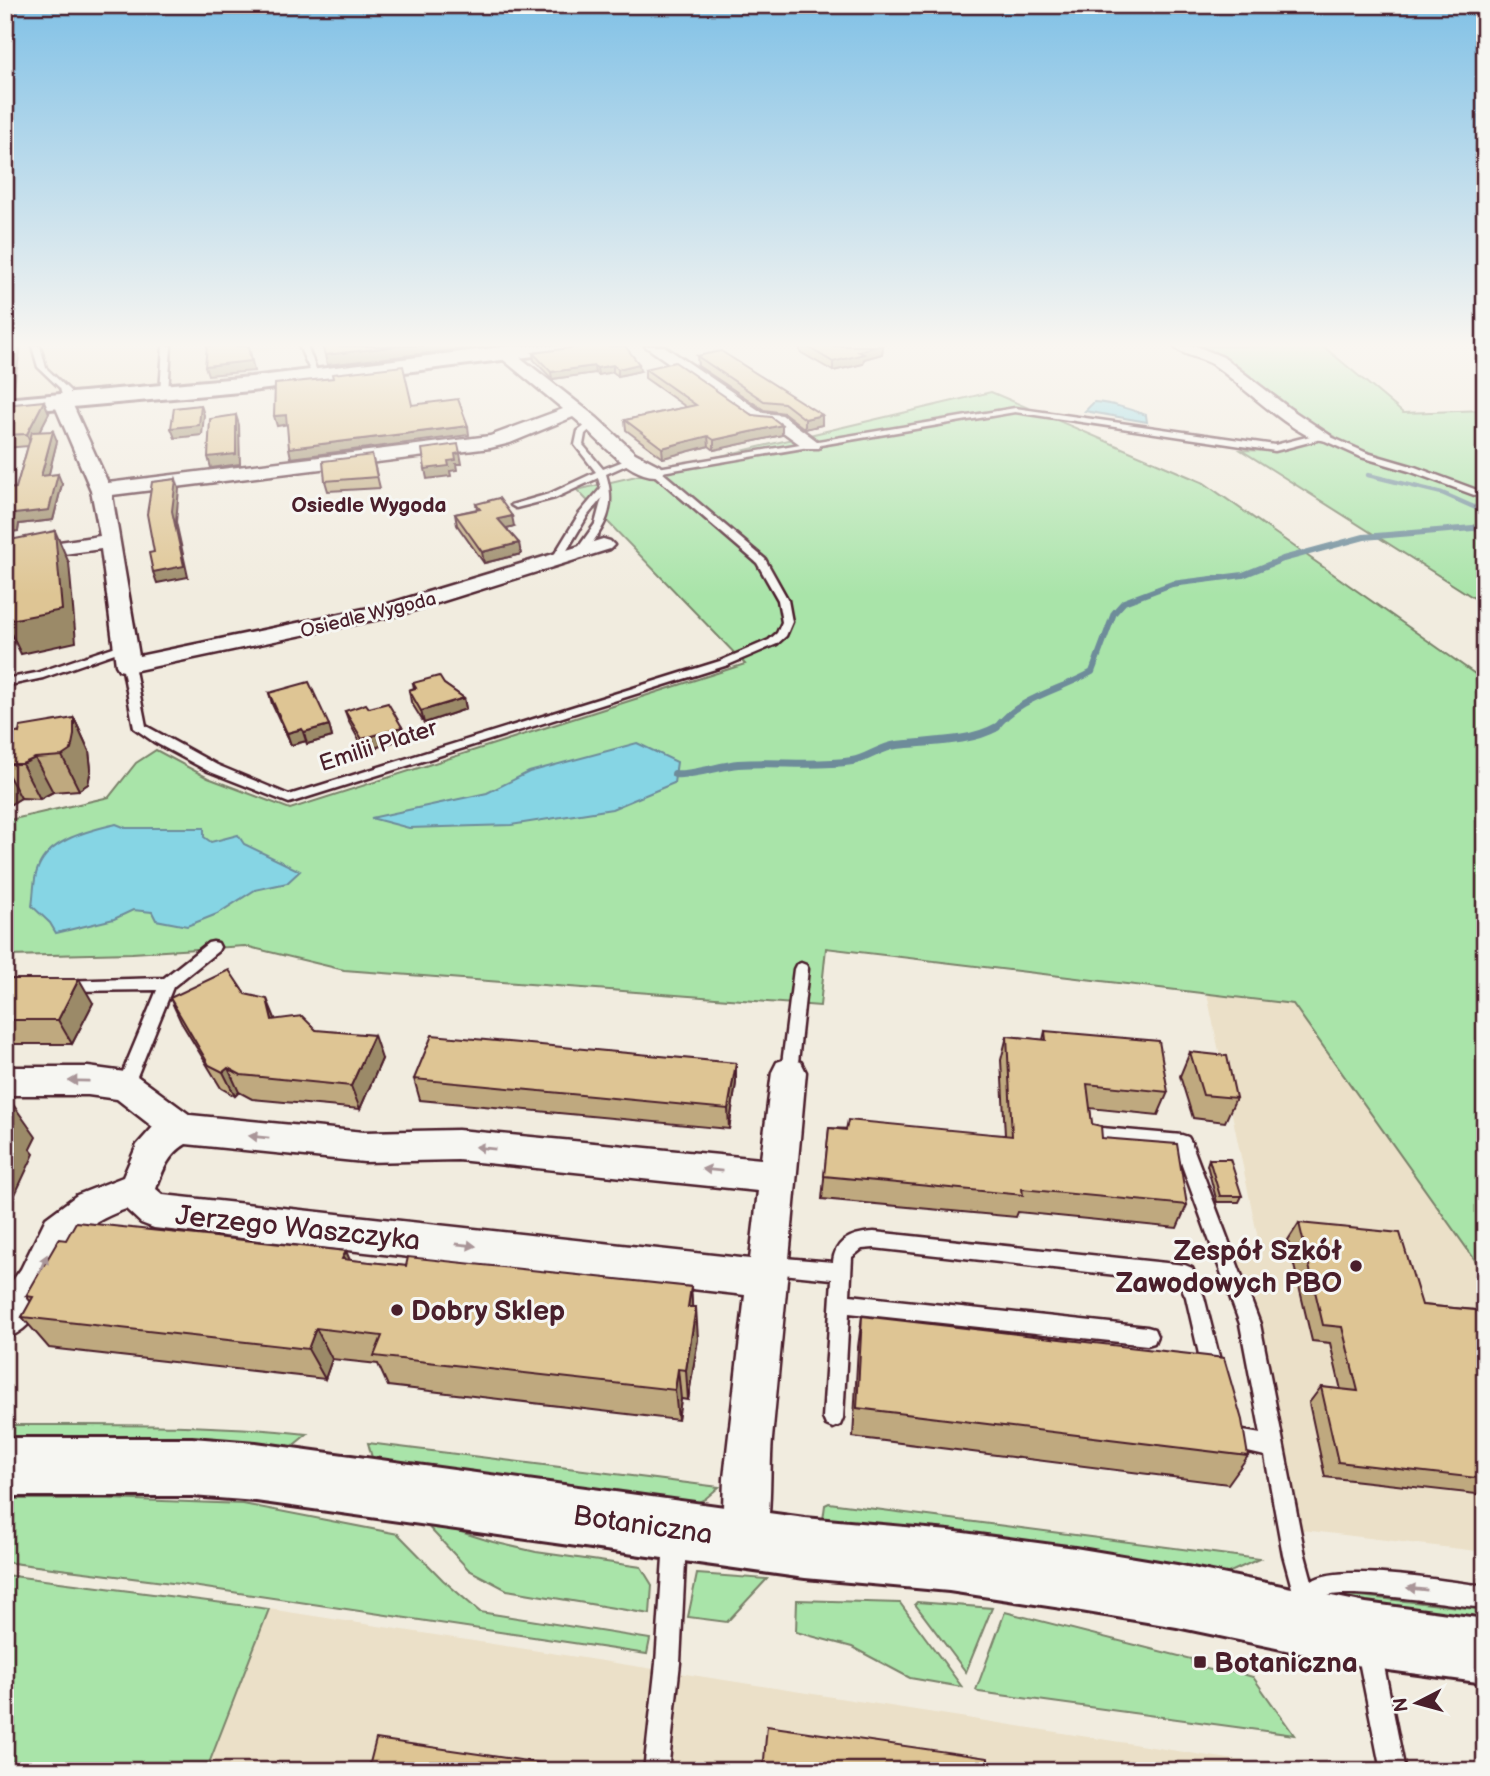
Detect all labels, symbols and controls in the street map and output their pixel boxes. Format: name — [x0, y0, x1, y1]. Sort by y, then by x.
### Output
district label: Osiedle Wygoda — [291, 493, 447, 518]
street label: Osiedle Wygoda — [298, 588, 439, 643]
street label: Emilii Plater — [316, 714, 442, 778]
one-way arrow — [68, 1075, 90, 1087]
one-way arrow — [248, 1131, 270, 1142]
one-way arrow — [474, 1142, 496, 1153]
one-way arrow — [701, 1164, 723, 1175]
street label: Jerzego Waszczyka — [174, 1199, 422, 1258]
place label: Zespół Szkół Zawodowych PBO — [1115, 1235, 1342, 1300]
one-way arrow — [455, 1240, 477, 1251]
one-way arrow — [37, 1254, 49, 1274]
marker: Zespół Szkół Zawodowych PBO — [1348, 1258, 1364, 1274]
place label: Dobry Sklep — [411, 1295, 565, 1328]
marker: Dobry Sklep — [389, 1302, 405, 1318]
street label: Botaniczna — [571, 1499, 715, 1552]
one-way arrow — [1406, 1584, 1428, 1595]
place label: Botaniczna — [1214, 1647, 1358, 1680]
marker: Botaniczna — [1192, 1654, 1208, 1670]
north arrow — [1382, 1668, 1452, 1738]
text: N — [1389, 1696, 1414, 1713]

